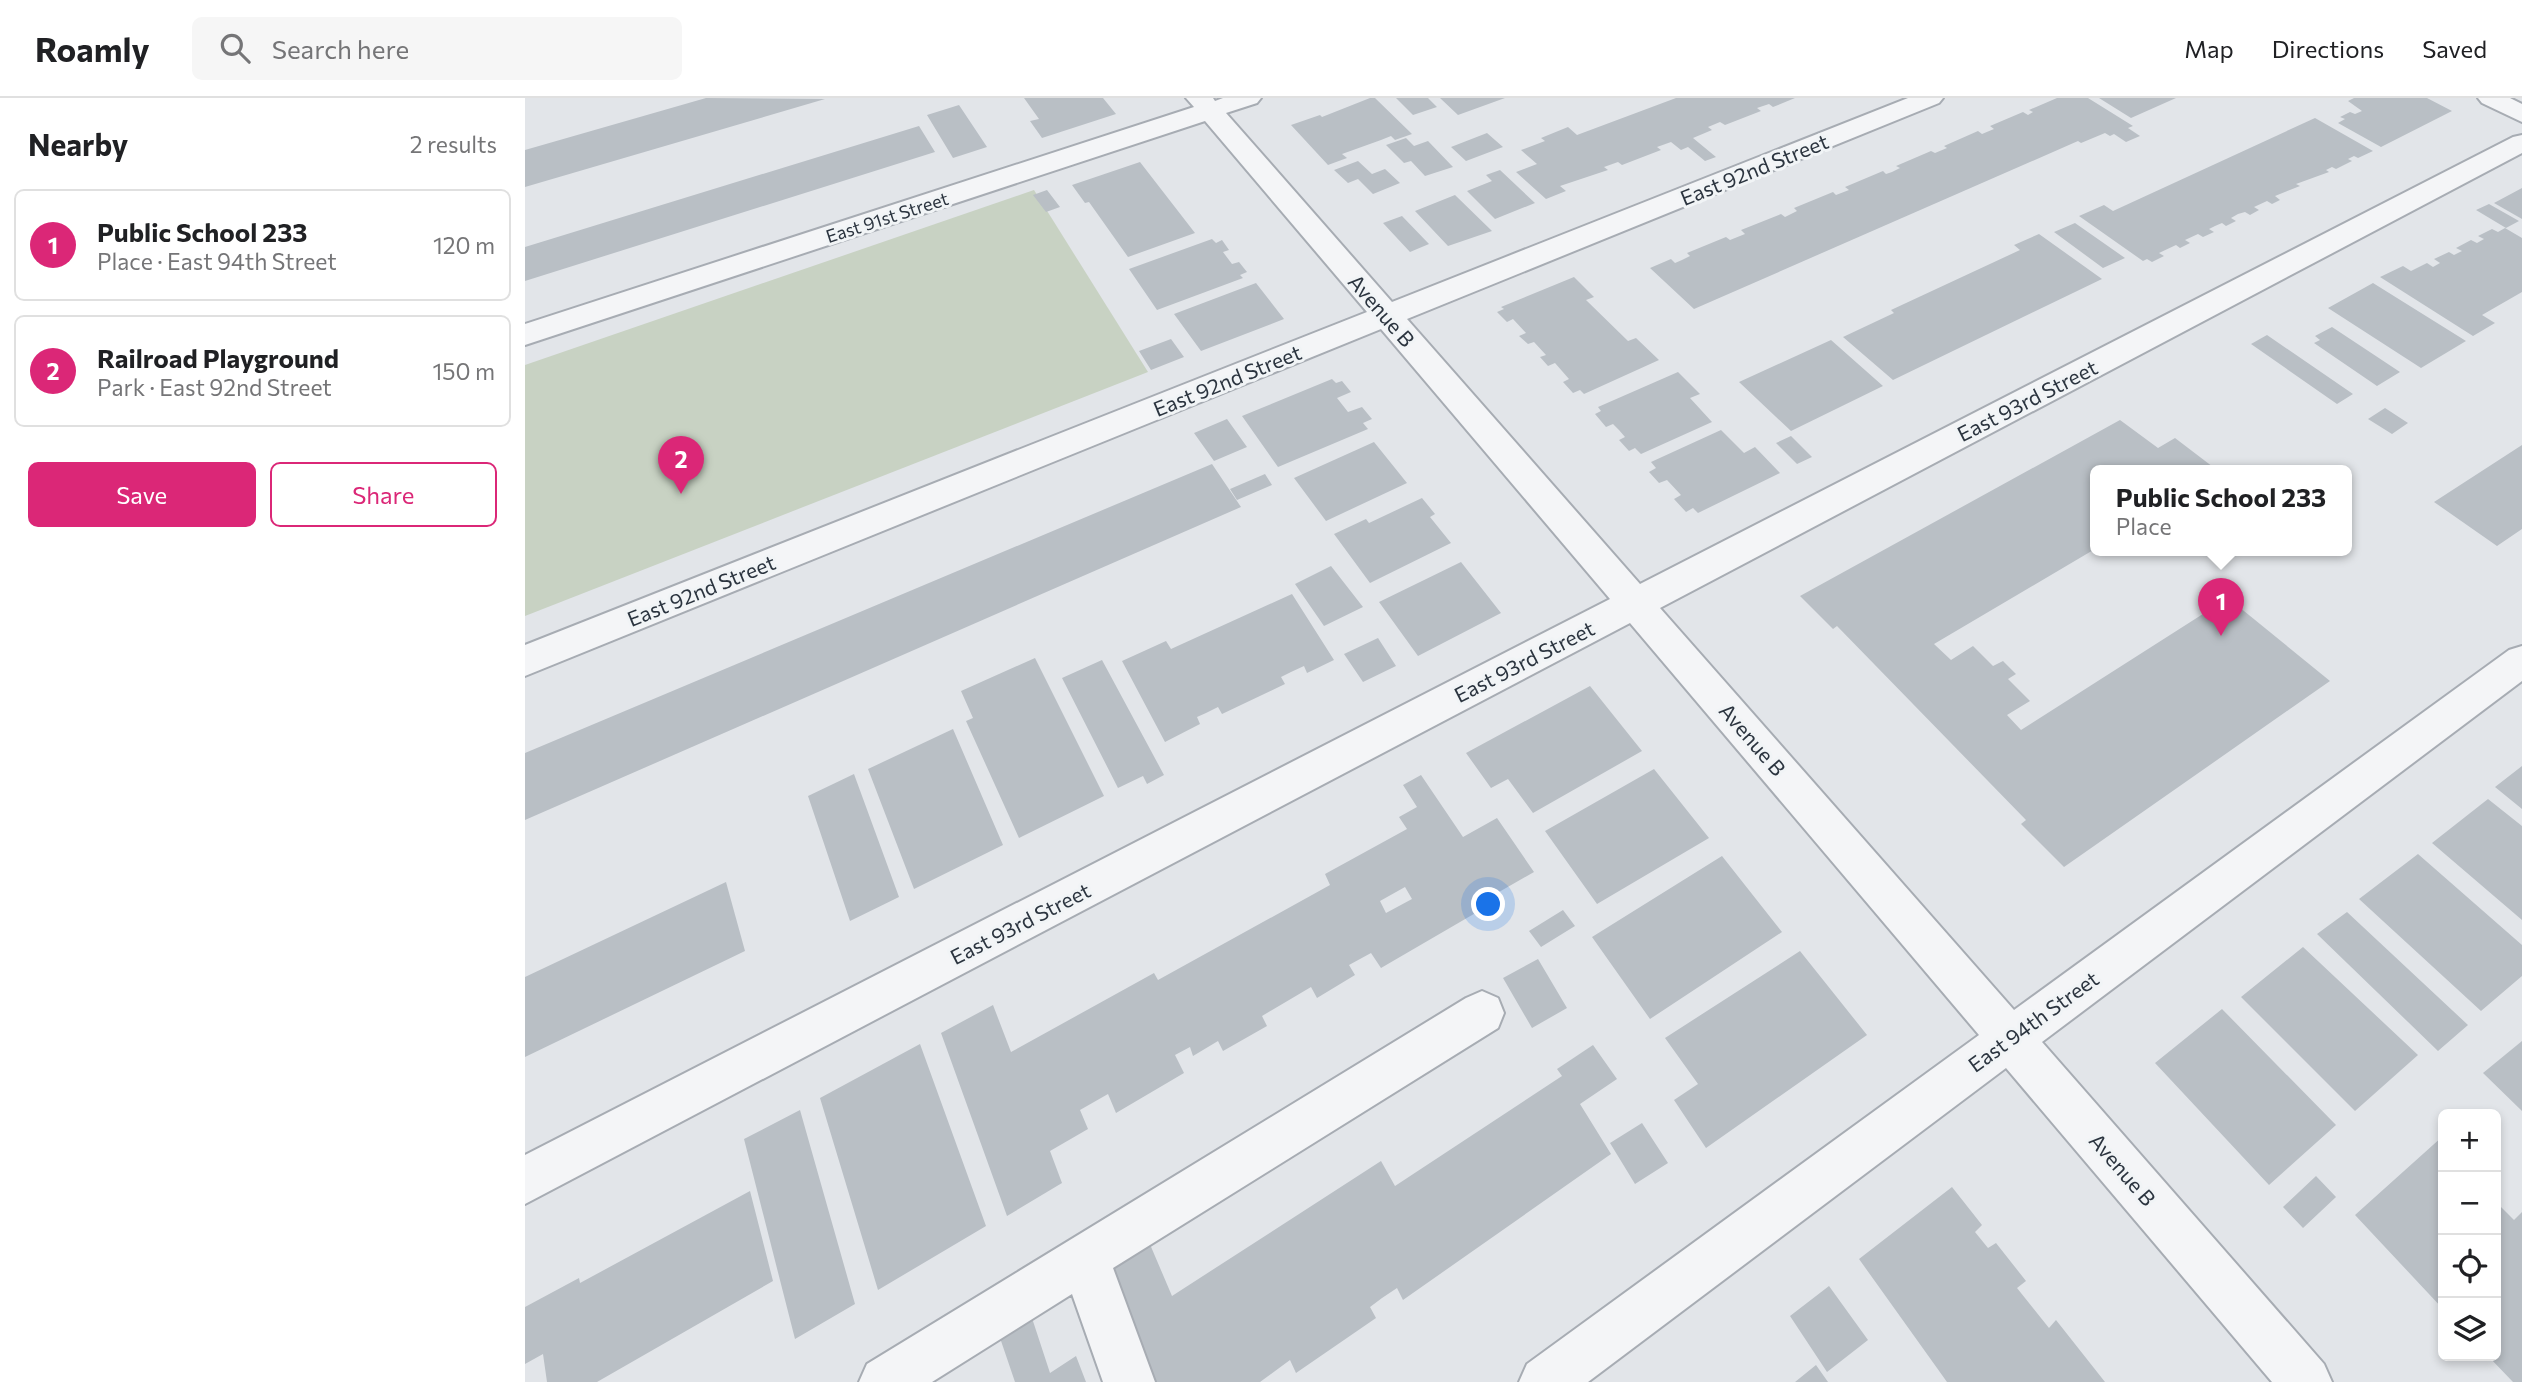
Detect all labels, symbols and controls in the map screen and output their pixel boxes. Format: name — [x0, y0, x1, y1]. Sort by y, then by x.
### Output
search box — [192, 17, 682, 80]
text: Roamly — [35, 28, 150, 69]
icon: search — [216, 29, 254, 67]
text: Search here — [272, 33, 409, 64]
text: Map — [2184, 34, 2234, 63]
text: Directions — [2272, 34, 2384, 63]
text: Saved — [2422, 34, 2487, 63]
text: Nearby — [28, 125, 128, 162]
street label: East 92nd Street — [1676, 128, 1832, 210]
text: 2 results — [410, 130, 497, 158]
street label: East 91st Street — [823, 187, 951, 247]
text: Public School 233 — [97, 216, 307, 247]
text: 1 — [48, 231, 58, 259]
text: 120 m — [433, 231, 495, 259]
text: Place · East 94th Street — [97, 247, 337, 275]
street label: Avenue B — [1344, 269, 1420, 351]
street label: East 92nd Street — [1149, 339, 1305, 421]
text: Railroad Playground — [97, 342, 339, 373]
street label: East 93rd Street — [1953, 354, 2101, 446]
text: 2 — [46, 357, 60, 385]
text: 150 m — [432, 357, 495, 385]
text: Park · East 92nd Street — [97, 373, 332, 401]
pin: 2 — [658, 436, 704, 494]
button: Save — [28, 462, 256, 527]
button: Share — [270, 462, 497, 527]
popup — [2090, 465, 2352, 556]
text: Public School 233 — [2116, 481, 2326, 512]
text: Place — [2116, 512, 2172, 540]
street label: East 92nd Street — [623, 549, 779, 631]
pin: 1 — [2198, 578, 2244, 636]
street label: East 93rd Street — [1450, 615, 1598, 707]
street label: Avenue B — [1715, 698, 1791, 780]
street label: East 93rd Street — [946, 877, 1094, 969]
your location — [1471, 887, 1505, 921]
street label: East 94th Street — [1963, 965, 2103, 1077]
map controls — [2438, 1109, 2501, 1361]
button: + — [2438, 1109, 2501, 1172]
street label: Avenue B — [2085, 1128, 2161, 1210]
button: − — [2438, 1172, 2501, 1235]
button: locate — [2438, 1235, 2501, 1298]
button: layers — [2438, 1298, 2501, 1361]

